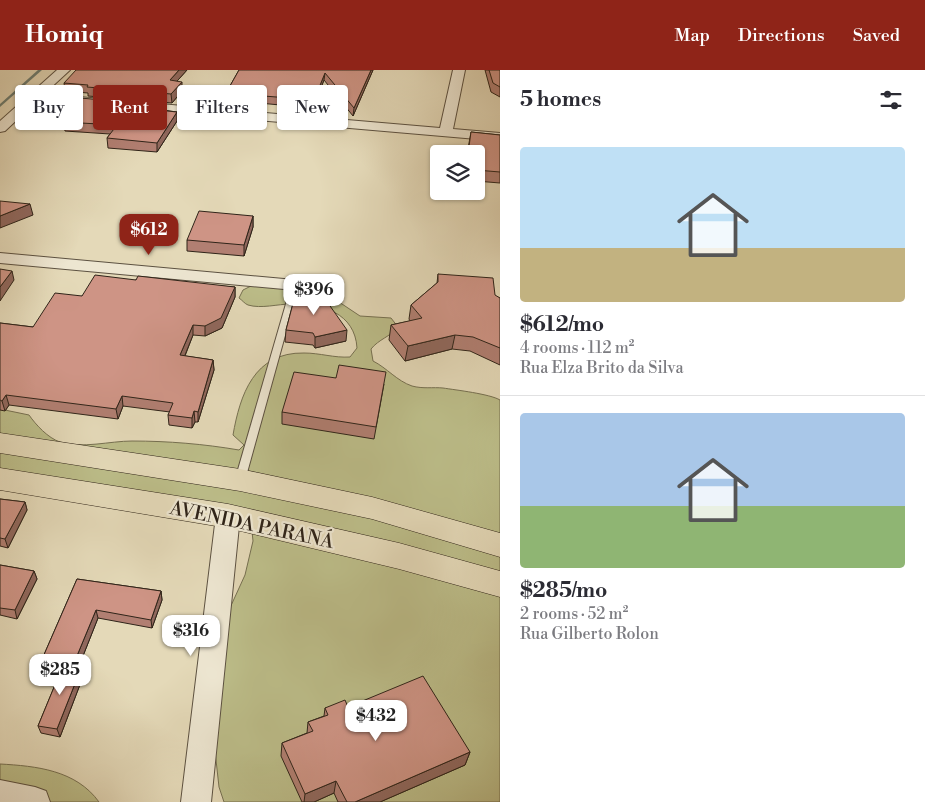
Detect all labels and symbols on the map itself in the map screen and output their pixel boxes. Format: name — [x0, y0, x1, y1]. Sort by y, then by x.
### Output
pin: $612 — [119, 214, 179, 256]
pin: $396 — [284, 274, 344, 316]
street label: AVENIDA PARANÁ — [167, 495, 337, 554]
pin: $316 — [161, 614, 221, 657]
pin: $285 — [30, 654, 90, 696]
pin: $432 — [346, 700, 406, 742]

